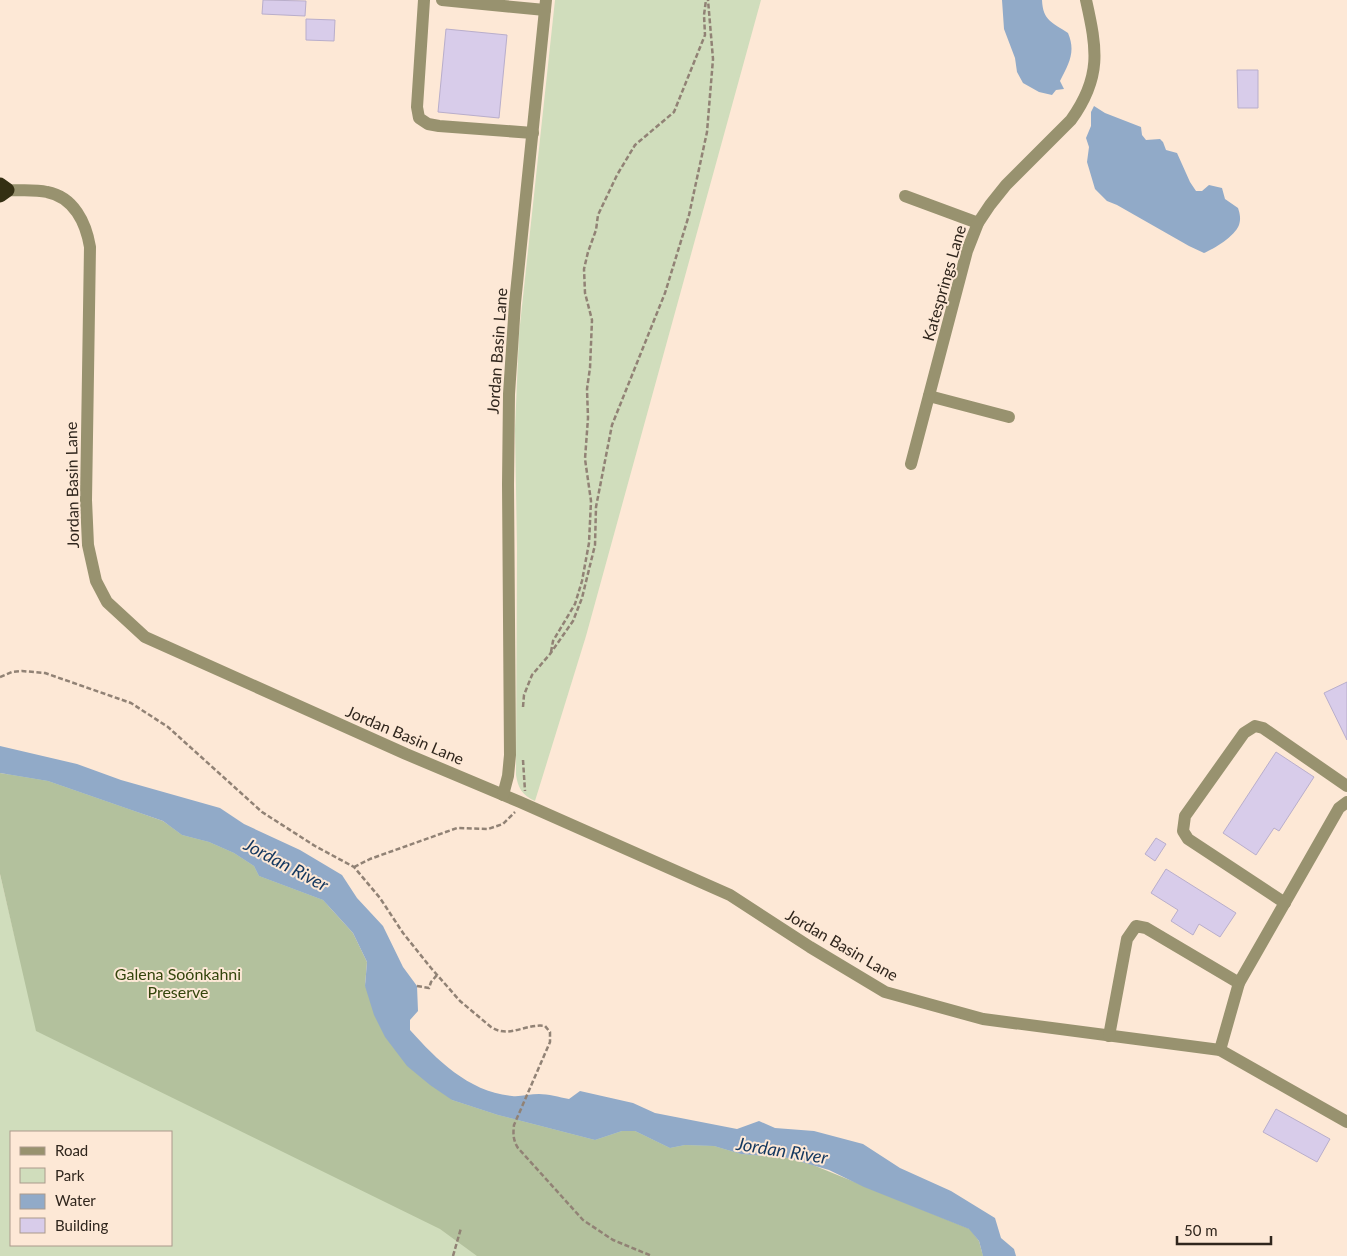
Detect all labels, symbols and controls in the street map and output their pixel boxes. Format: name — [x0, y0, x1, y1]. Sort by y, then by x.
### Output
street label: Katesprings Lane — [918, 223, 969, 343]
street label: Jordan Basin Lane — [483, 287, 510, 415]
street label: Jordan Basin Lane — [61, 422, 82, 548]
street label: Jordan Basin Lane — [343, 701, 467, 768]
water label: Jordan River — [240, 832, 333, 896]
street label: Jordan Basin Lane — [783, 905, 902, 984]
park label: Galena Soónkahni Preserve — [115, 964, 241, 1001]
legend — [10, 1131, 172, 1246]
water label: Jordan River — [734, 1132, 830, 1168]
text: Road — [55, 1141, 88, 1159]
text: Park — [55, 1166, 85, 1184]
text: Water — [55, 1191, 96, 1209]
scale bar — [1177, 1214, 1271, 1246]
text: Building — [55, 1216, 108, 1234]
text: 50 m — [1184, 1221, 1218, 1239]

